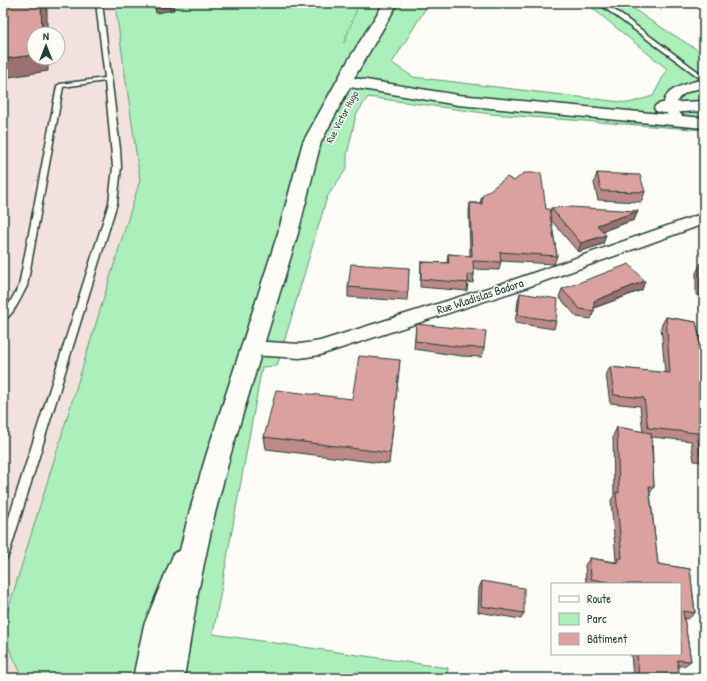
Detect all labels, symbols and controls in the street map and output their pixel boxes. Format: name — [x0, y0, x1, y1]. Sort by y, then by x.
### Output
north arrow — [26, 26, 66, 66]
text: N — [43, 29, 49, 43]
street label: Rue Victor Hugo — [323, 89, 361, 145]
street label: Rue Wladislas Badora — [435, 274, 526, 318]
legend — [551, 583, 681, 655]
text: Route — [587, 590, 611, 607]
text: Parc — [587, 610, 607, 627]
text: Bâtiment — [587, 630, 628, 647]

